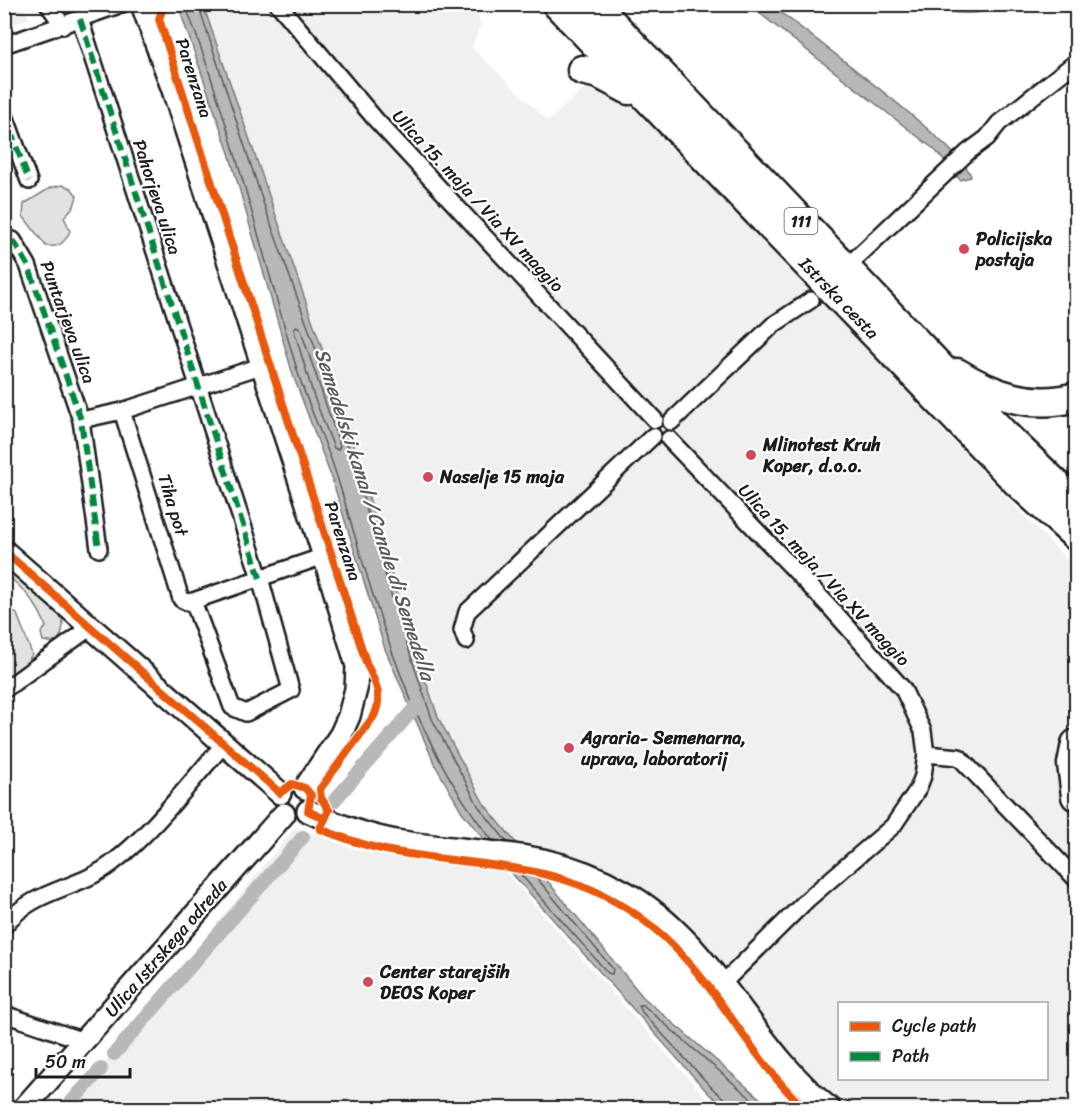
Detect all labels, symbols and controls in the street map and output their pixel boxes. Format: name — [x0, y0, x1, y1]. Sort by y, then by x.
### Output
street label: Parenzana — [166, 34, 222, 122]
street label: Ulica 15. maja / Via XV maggio — [384, 102, 572, 300]
street label: Pahorjeva ulica — [123, 135, 191, 259]
road number: 111 — [784, 208, 818, 234]
place label: Policijska postaja — [975, 223, 1052, 276]
marker: Policijska postaja — [957, 242, 971, 256]
street label: Istrska cesta — [790, 248, 887, 347]
street label: Puntarjeva ulica — [31, 256, 105, 388]
water label: Semedelski kanal / Canale di Semedella — [304, 343, 446, 688]
place label: Mlinotest Kruh Koper, d.o.o. — [762, 429, 881, 482]
marker: Mlinotest Kruh Koper, d.o.o. — [744, 448, 758, 462]
place label: Naselje 15 maja — [439, 461, 565, 493]
street label: Tiha pot — [148, 470, 198, 541]
marker: Naselje 15 maja — [421, 470, 435, 484]
street label: Ulica 15. maja / Via XV maggio — [730, 476, 918, 674]
street label: Parenzana — [315, 497, 371, 585]
place label: Agraria- Semenarna, uprava, laboratorij — [580, 722, 746, 775]
marker: Agraria- Semenarna, uprava, laboratorij — [562, 741, 576, 755]
street label: Ulica Istrskega odreda — [96, 871, 236, 1025]
place label: Center starejših DEOS Koper — [379, 956, 510, 1009]
marker: Center starejših DEOS Koper — [361, 975, 375, 989]
legend — [838, 1002, 1048, 1080]
text: Cycle path — [892, 1010, 976, 1042]
text: Path — [892, 1040, 929, 1072]
scale bar — [36, 1041, 130, 1079]
text: 50 m — [45, 1046, 86, 1078]

